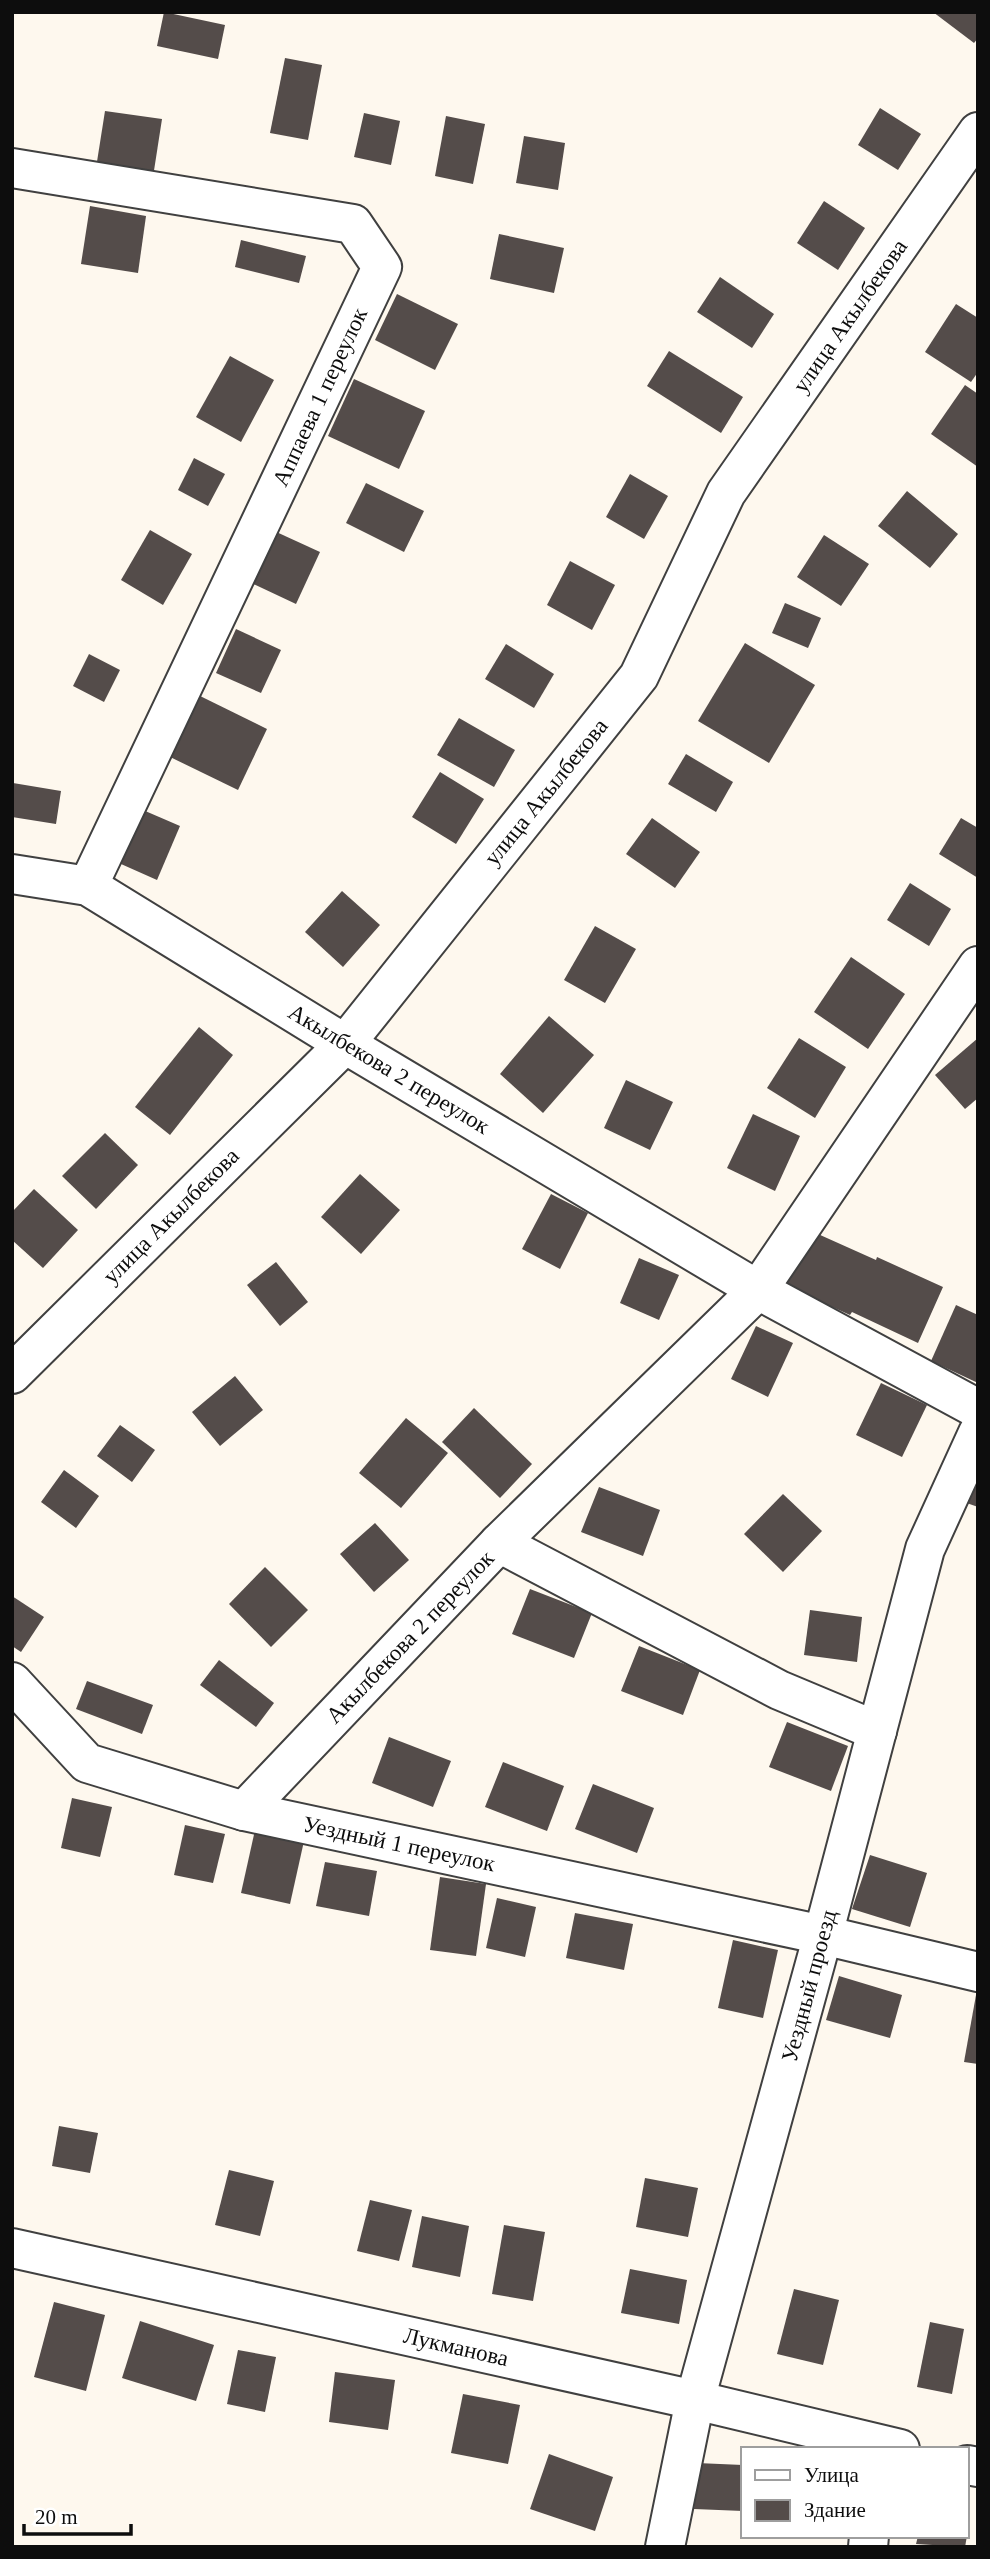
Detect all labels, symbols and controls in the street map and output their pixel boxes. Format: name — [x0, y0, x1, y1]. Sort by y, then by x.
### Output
street label: улица Акылбекова — [788, 235, 912, 397]
street label: Аппаева 1 переулок — [268, 303, 373, 490]
street label: улица Акылбекова — [479, 714, 613, 870]
street label: Акылбекова 2 переулок — [284, 999, 495, 1139]
street label: улица Акылбекова — [98, 1143, 244, 1289]
street label: Акылбекова 2 переулок — [321, 1545, 499, 1728]
street label: Уездный 1 переулок — [301, 1811, 498, 1877]
street label: Уездный проезд — [777, 1907, 841, 2065]
street label: Лукманова — [401, 2323, 511, 2371]
legend — [741, 2447, 969, 2538]
text: Улица — [804, 2463, 859, 2487]
scale bar — [24, 2492, 131, 2536]
text: Здание — [804, 2498, 866, 2522]
text: 20 m — [35, 2505, 78, 2529]

